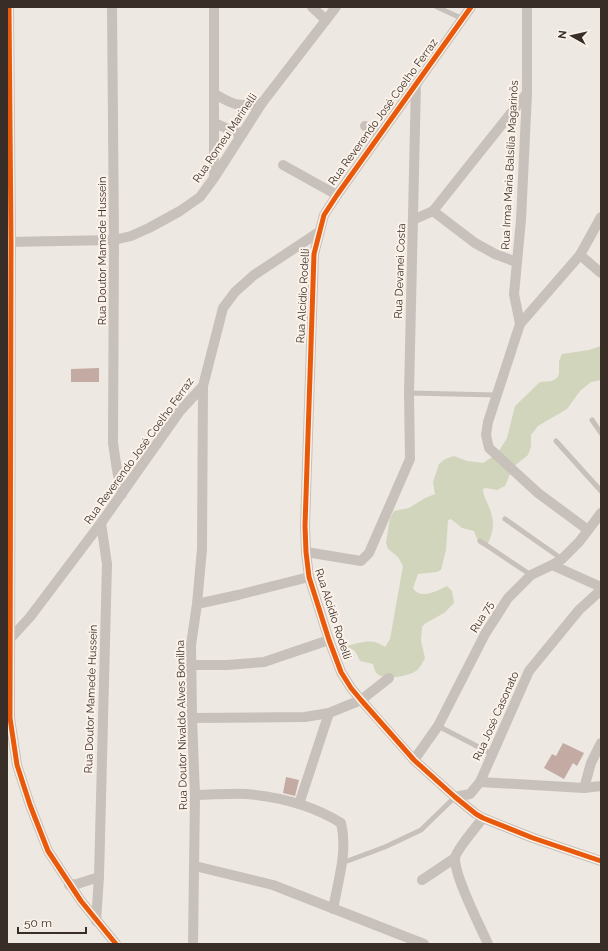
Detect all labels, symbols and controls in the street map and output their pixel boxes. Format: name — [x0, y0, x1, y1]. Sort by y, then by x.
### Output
north arrow — [552, 16, 592, 56]
text: N — [556, 30, 570, 40]
street label: Rua Reverendo José Coelho Ferraz — [326, 36, 441, 188]
street label: Rua Irma Maria Balsília Magarinõs — [499, 80, 521, 250]
street label: Rua Romeu Marinelli — [190, 91, 260, 185]
street label: Rua Doutor Mamede Hussein — [96, 177, 109, 325]
street label: Rua Devanei Costa — [392, 223, 408, 319]
street label: Rua Alcídio Rodelli — [294, 248, 312, 344]
street label: Rua Reverendo José Coelho Ferraz — [82, 375, 197, 527]
street label: Rua Alcídio Rodelli — [312, 567, 354, 661]
street label: Rua 75 — [468, 599, 496, 635]
street label: Rua Doutor Mamede Hussein — [82, 624, 100, 774]
street label: Rua Doutor Nivaldo Alves Bonilha — [174, 640, 190, 810]
street label: Rua José Casonato — [470, 669, 522, 763]
scale bar — [18, 909, 86, 935]
text: 50 m — [24, 916, 52, 930]

